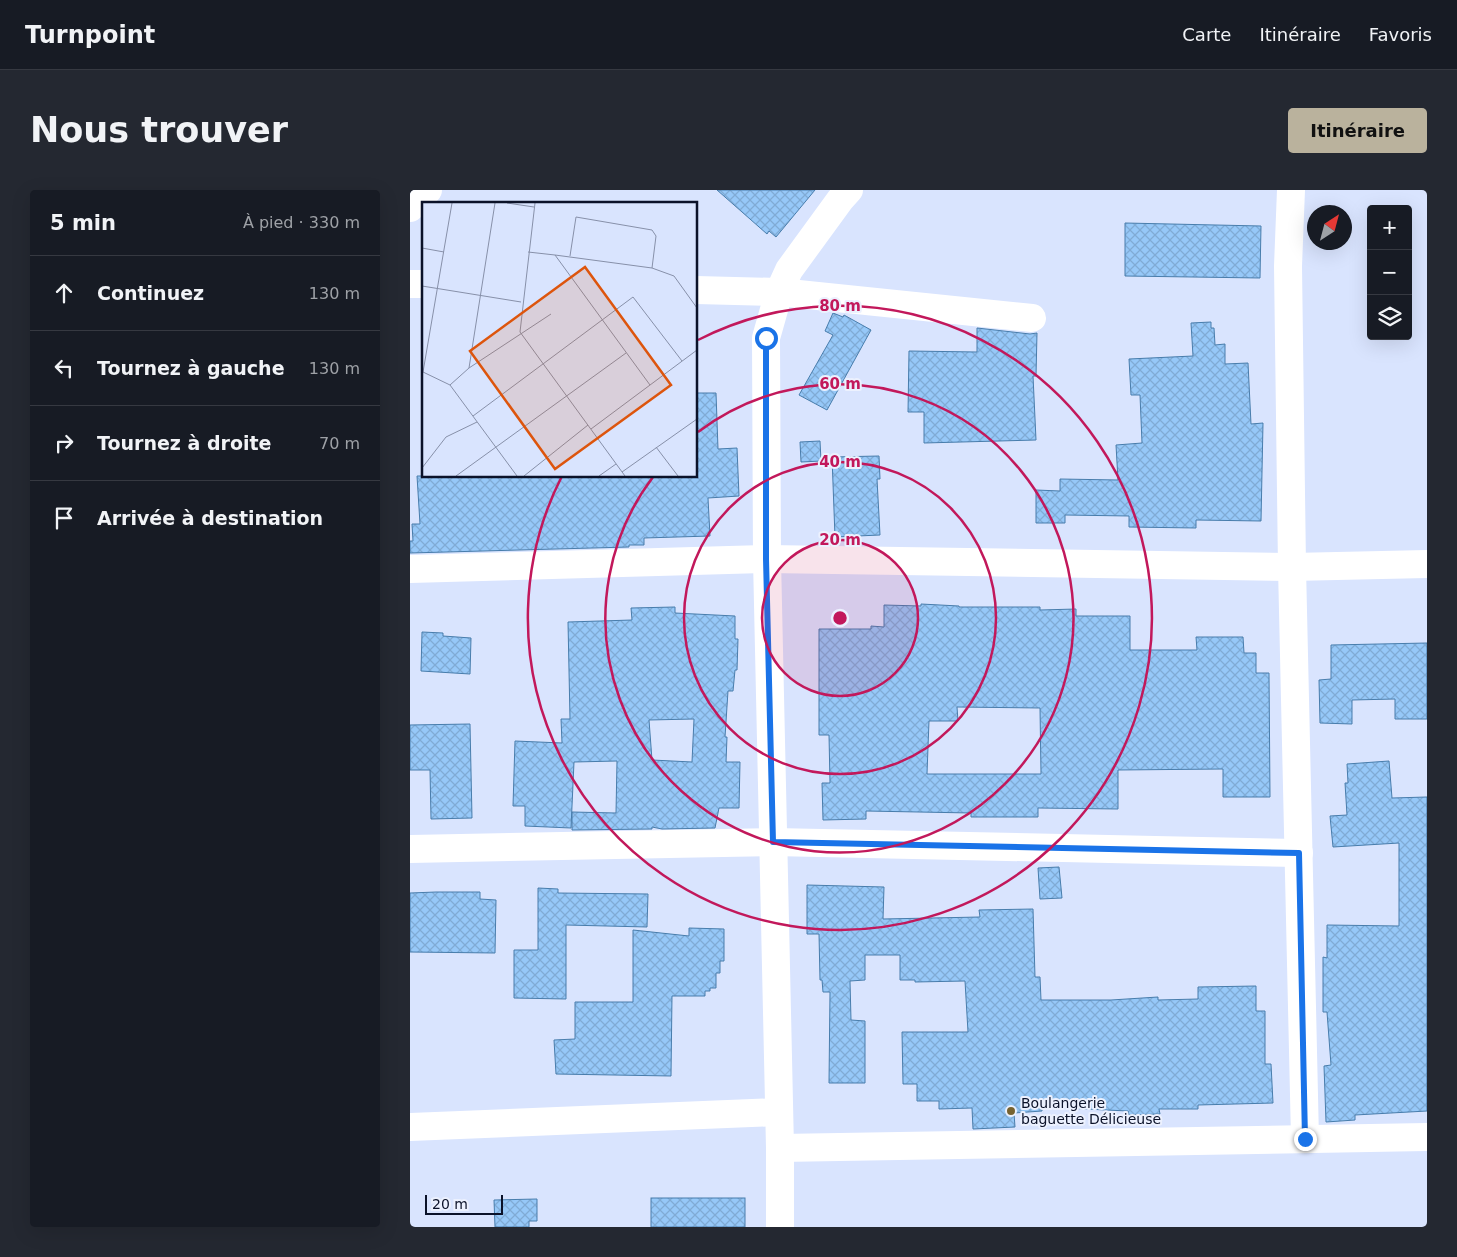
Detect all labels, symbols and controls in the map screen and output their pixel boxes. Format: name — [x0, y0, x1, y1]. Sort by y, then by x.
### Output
text: Turnpoint — [25, 21, 155, 49]
text: Carte — [1182, 24, 1231, 45]
text: Itinéraire — [1259, 24, 1341, 45]
text: Favoris — [1369, 24, 1432, 45]
button: Itinéraire — [1288, 108, 1427, 153]
text: Nous trouver — [30, 110, 288, 150]
inset map — [422, 202, 698, 478]
north arrow — [1307, 205, 1352, 250]
map controls — [1367, 205, 1412, 340]
button: + — [1367, 205, 1412, 250]
text: 5 min — [50, 211, 116, 235]
text: À pied · 330 m — [243, 213, 360, 232]
button: − — [1367, 250, 1412, 295]
icon: ahead — [50, 279, 78, 307]
text: Continuez — [97, 282, 204, 304]
text: 130 m — [309, 284, 360, 303]
button: layers — [1367, 295, 1412, 340]
text: 80 m — [819, 297, 861, 315]
route start — [755, 327, 778, 350]
icon: left — [50, 354, 78, 382]
text: Tournez à gauche — [97, 357, 285, 379]
text: 130 m — [309, 359, 360, 378]
text: 60 m — [819, 375, 861, 393]
icon: right — [50, 429, 78, 457]
text: Tournez à droite — [97, 432, 271, 454]
text: 70 m — [319, 434, 360, 453]
text: 40 m — [819, 453, 861, 471]
icon: arrive — [50, 504, 78, 532]
text: Arrivée à destination — [97, 507, 323, 529]
text: 20 m — [819, 531, 861, 549]
centre of rings — [831, 609, 849, 627]
place label: Boulangerie baguette Délicieuse — [1021, 1095, 1161, 1127]
marker: Boulangerie baguette Délicieuse — [1005, 1105, 1017, 1117]
route end — [1294, 1128, 1317, 1151]
scale bar — [425, 1192, 502, 1215]
text: 20 m — [432, 1196, 468, 1212]

